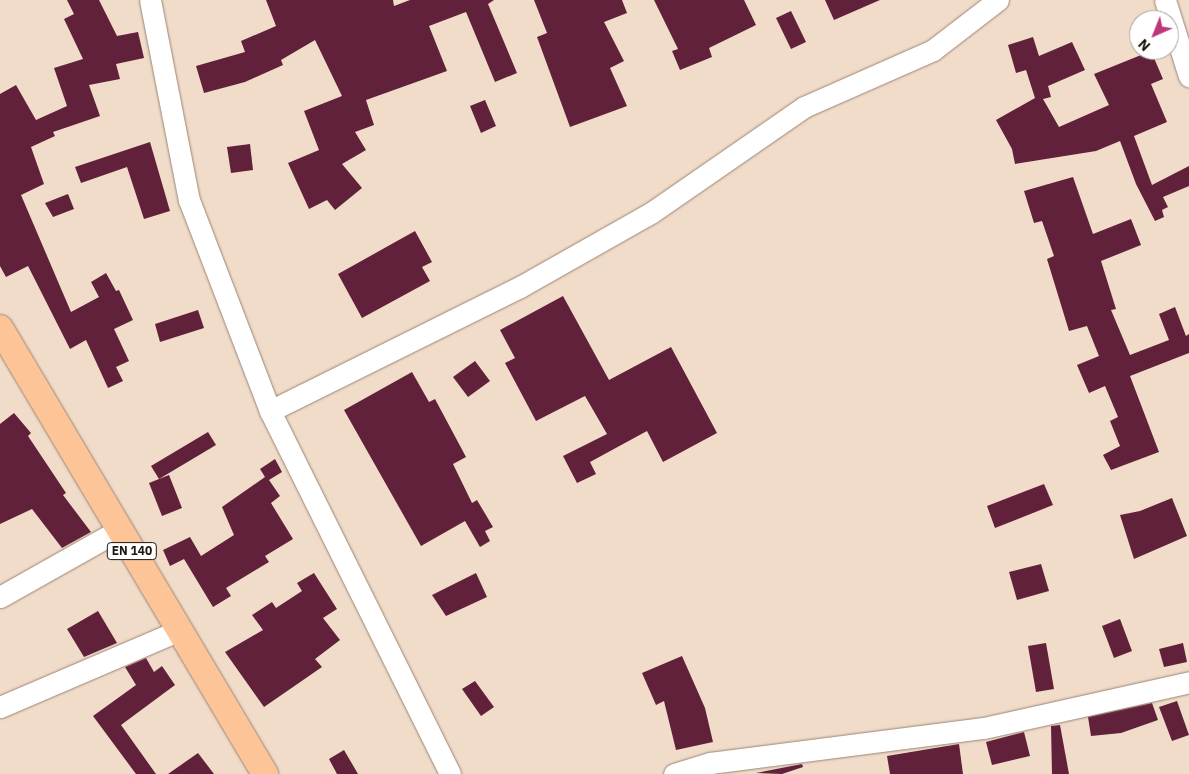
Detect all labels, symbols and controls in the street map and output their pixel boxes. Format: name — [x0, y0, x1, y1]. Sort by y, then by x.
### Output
north arrow — [1129, 10, 1179, 60]
text: N — [1134, 35, 1154, 55]
road number: EN 140 — [106, 542, 158, 560]

